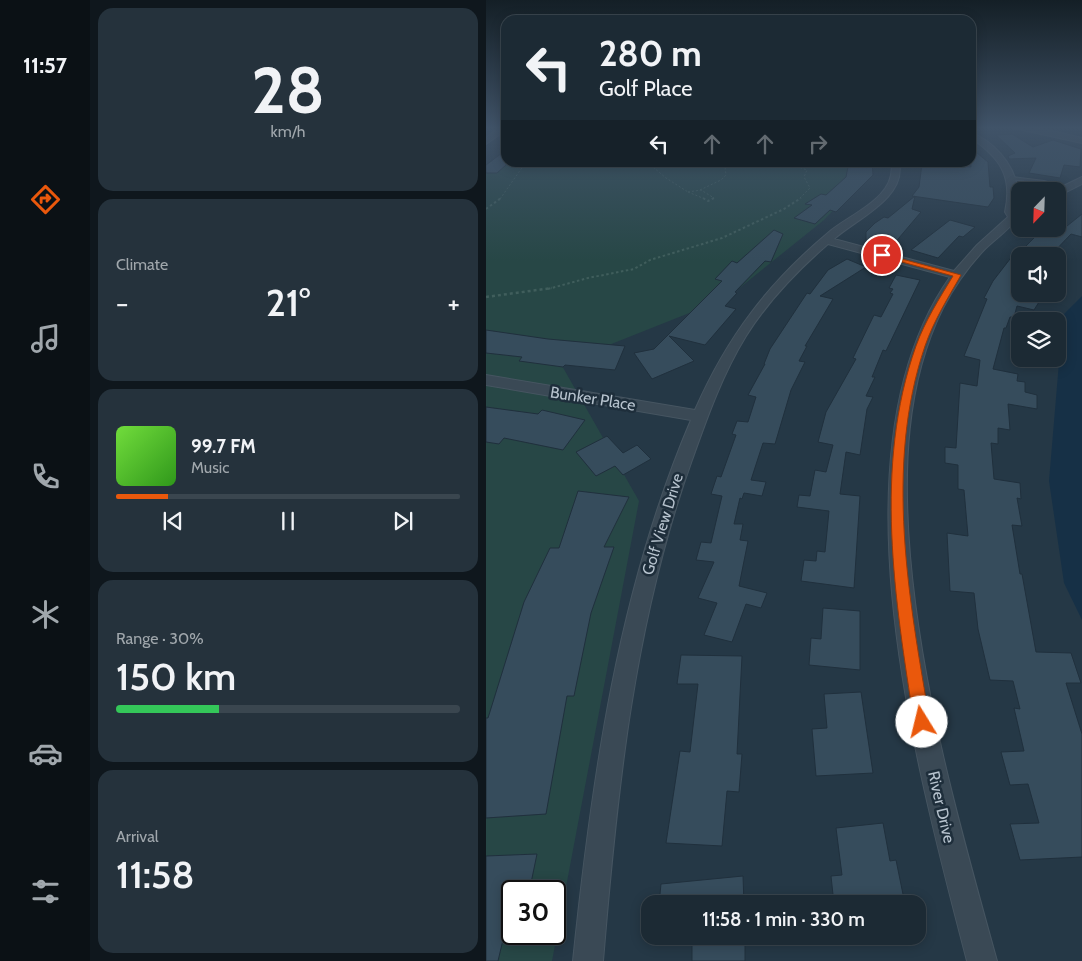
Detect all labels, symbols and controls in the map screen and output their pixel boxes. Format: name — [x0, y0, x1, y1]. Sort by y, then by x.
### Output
text: 280 m — [599, 32, 702, 75]
icon: left — [516, 35, 581, 100]
text: 28 — [251, 50, 325, 129]
text: 11:57 — [23, 52, 67, 79]
text: Golf Place — [599, 75, 693, 102]
text: km/h — [270, 122, 306, 141]
icon: left — [645, 130, 673, 158]
icon: ahead — [698, 130, 726, 158]
icon: ahead — [751, 130, 779, 158]
icon: right — [804, 130, 832, 158]
icon: directions — [28, 182, 63, 217]
north arrow — [1011, 182, 1066, 238]
map controls — [1011, 182, 1066, 367]
pin — [861, 234, 903, 276]
icon: arrive — [868, 241, 896, 269]
button: sound — [1011, 247, 1066, 302]
text: Climate — [116, 255, 168, 274]
text: 21° — [266, 279, 310, 326]
text: − — [116, 286, 128, 320]
text: + — [448, 286, 460, 320]
button: layers — [1011, 312, 1066, 367]
icon: music — [28, 321, 63, 356]
street label: Bunker Place — [549, 382, 637, 415]
text: 99.7 FM — [191, 435, 256, 458]
text: Music — [191, 458, 229, 477]
icon: phone — [28, 459, 63, 494]
street label: Golf View Drive — [638, 471, 687, 577]
icon: previous — [159, 507, 187, 535]
icon: pause — [274, 507, 302, 535]
icon: next — [389, 507, 417, 535]
icon: climate — [28, 597, 63, 632]
text: Range · 30% — [116, 629, 204, 648]
text: 150 km — [116, 653, 236, 700]
position arrow — [895, 695, 947, 747]
icon: car — [28, 736, 63, 771]
street label: River Drive — [924, 769, 959, 845]
text: Arrival — [116, 827, 159, 846]
text: 11:58 — [116, 851, 195, 898]
icon: filters — [28, 874, 63, 909]
speed limit sign: 30 — [501, 880, 566, 945]
text: 11:58 · 1 min · 330 m — [702, 908, 865, 931]

